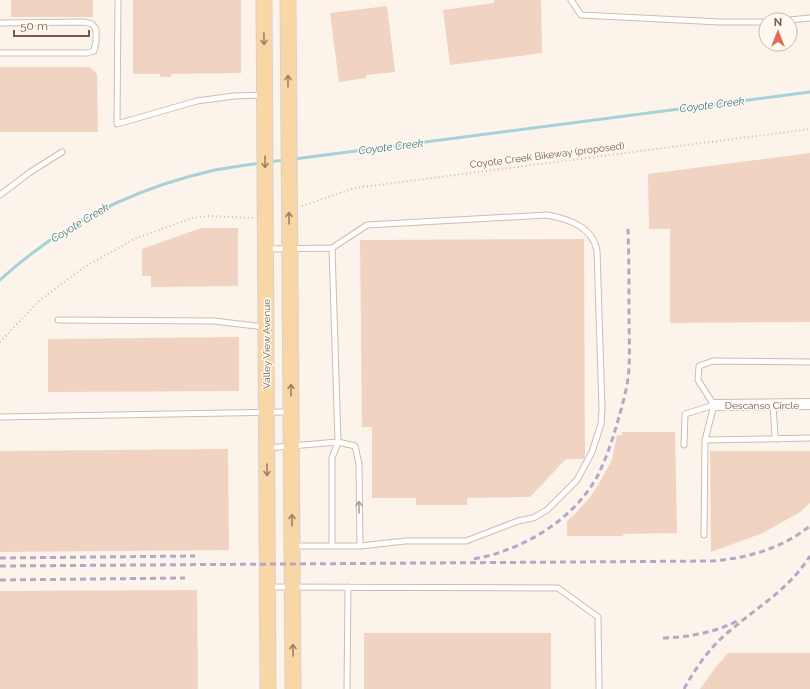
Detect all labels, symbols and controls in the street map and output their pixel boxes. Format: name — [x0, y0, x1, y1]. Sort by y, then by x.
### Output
scale bar — [14, 12, 89, 38]
north arrow — [758, 12, 798, 52]
text: N — [774, 16, 782, 29]
text: 50 m — [20, 19, 48, 33]
one-way arrow — [260, 32, 268, 45]
one-way arrow — [284, 75, 292, 88]
water label: Coyote Creek — [679, 95, 745, 115]
water label: Coyote Creek — [358, 137, 424, 157]
street label: Coyote Creek Bikeway (proposed) — [469, 140, 625, 170]
one-way arrow — [261, 155, 269, 168]
water label: Coyote Creek — [49, 201, 111, 245]
one-way arrow — [285, 212, 293, 225]
street label: Valley View Avenue — [261, 299, 272, 389]
one-way arrow — [287, 384, 295, 397]
street label: Descanso Circle — [725, 400, 799, 411]
one-way arrow — [263, 463, 270, 476]
one-way arrow — [355, 501, 363, 514]
one-way arrow — [288, 514, 296, 527]
one-way arrow — [289, 644, 297, 657]

